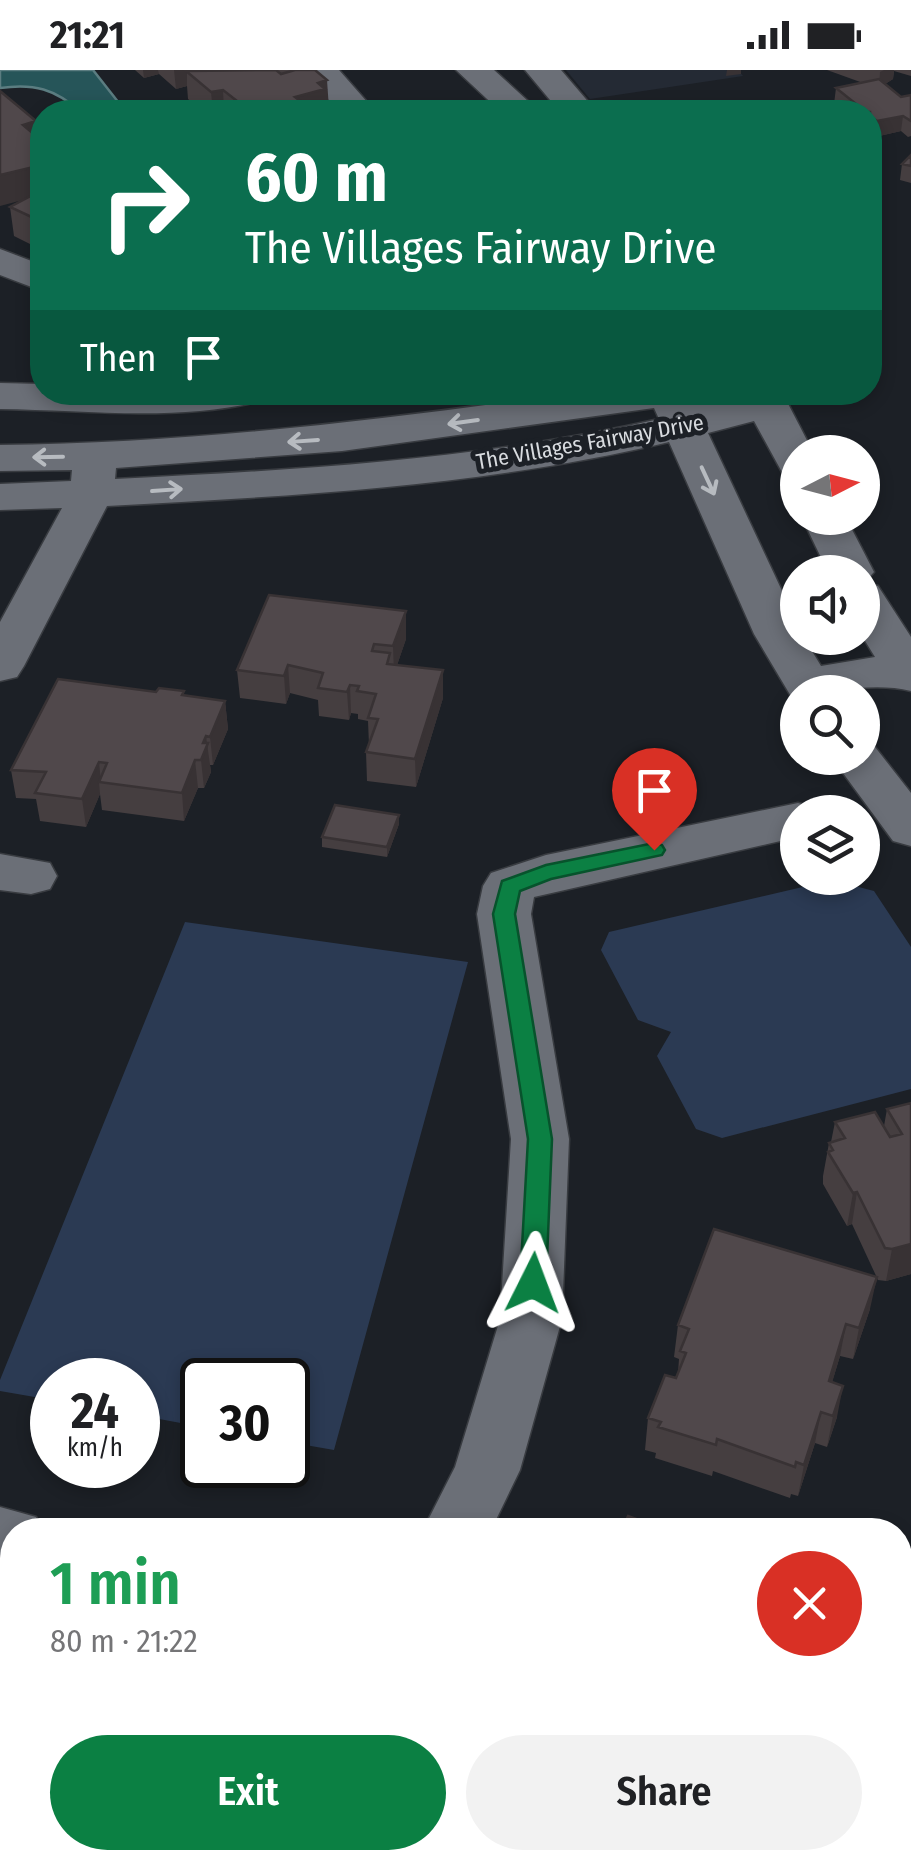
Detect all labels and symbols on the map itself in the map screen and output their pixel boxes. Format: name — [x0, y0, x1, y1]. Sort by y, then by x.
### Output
street label: The Villages Fairway Drive — [474, 409, 706, 475]
one-way arrow — [447, 413, 479, 431]
one-way arrow — [287, 432, 319, 451]
north arrow — [780, 435, 880, 535]
one-way arrow — [32, 448, 64, 467]
one-way arrow — [700, 465, 718, 496]
one-way arrow — [151, 480, 183, 499]
pin — [612, 748, 697, 851]
position arrow — [481, 1231, 585, 1335]
speed limit sign: 30 — [180, 1358, 310, 1488]

